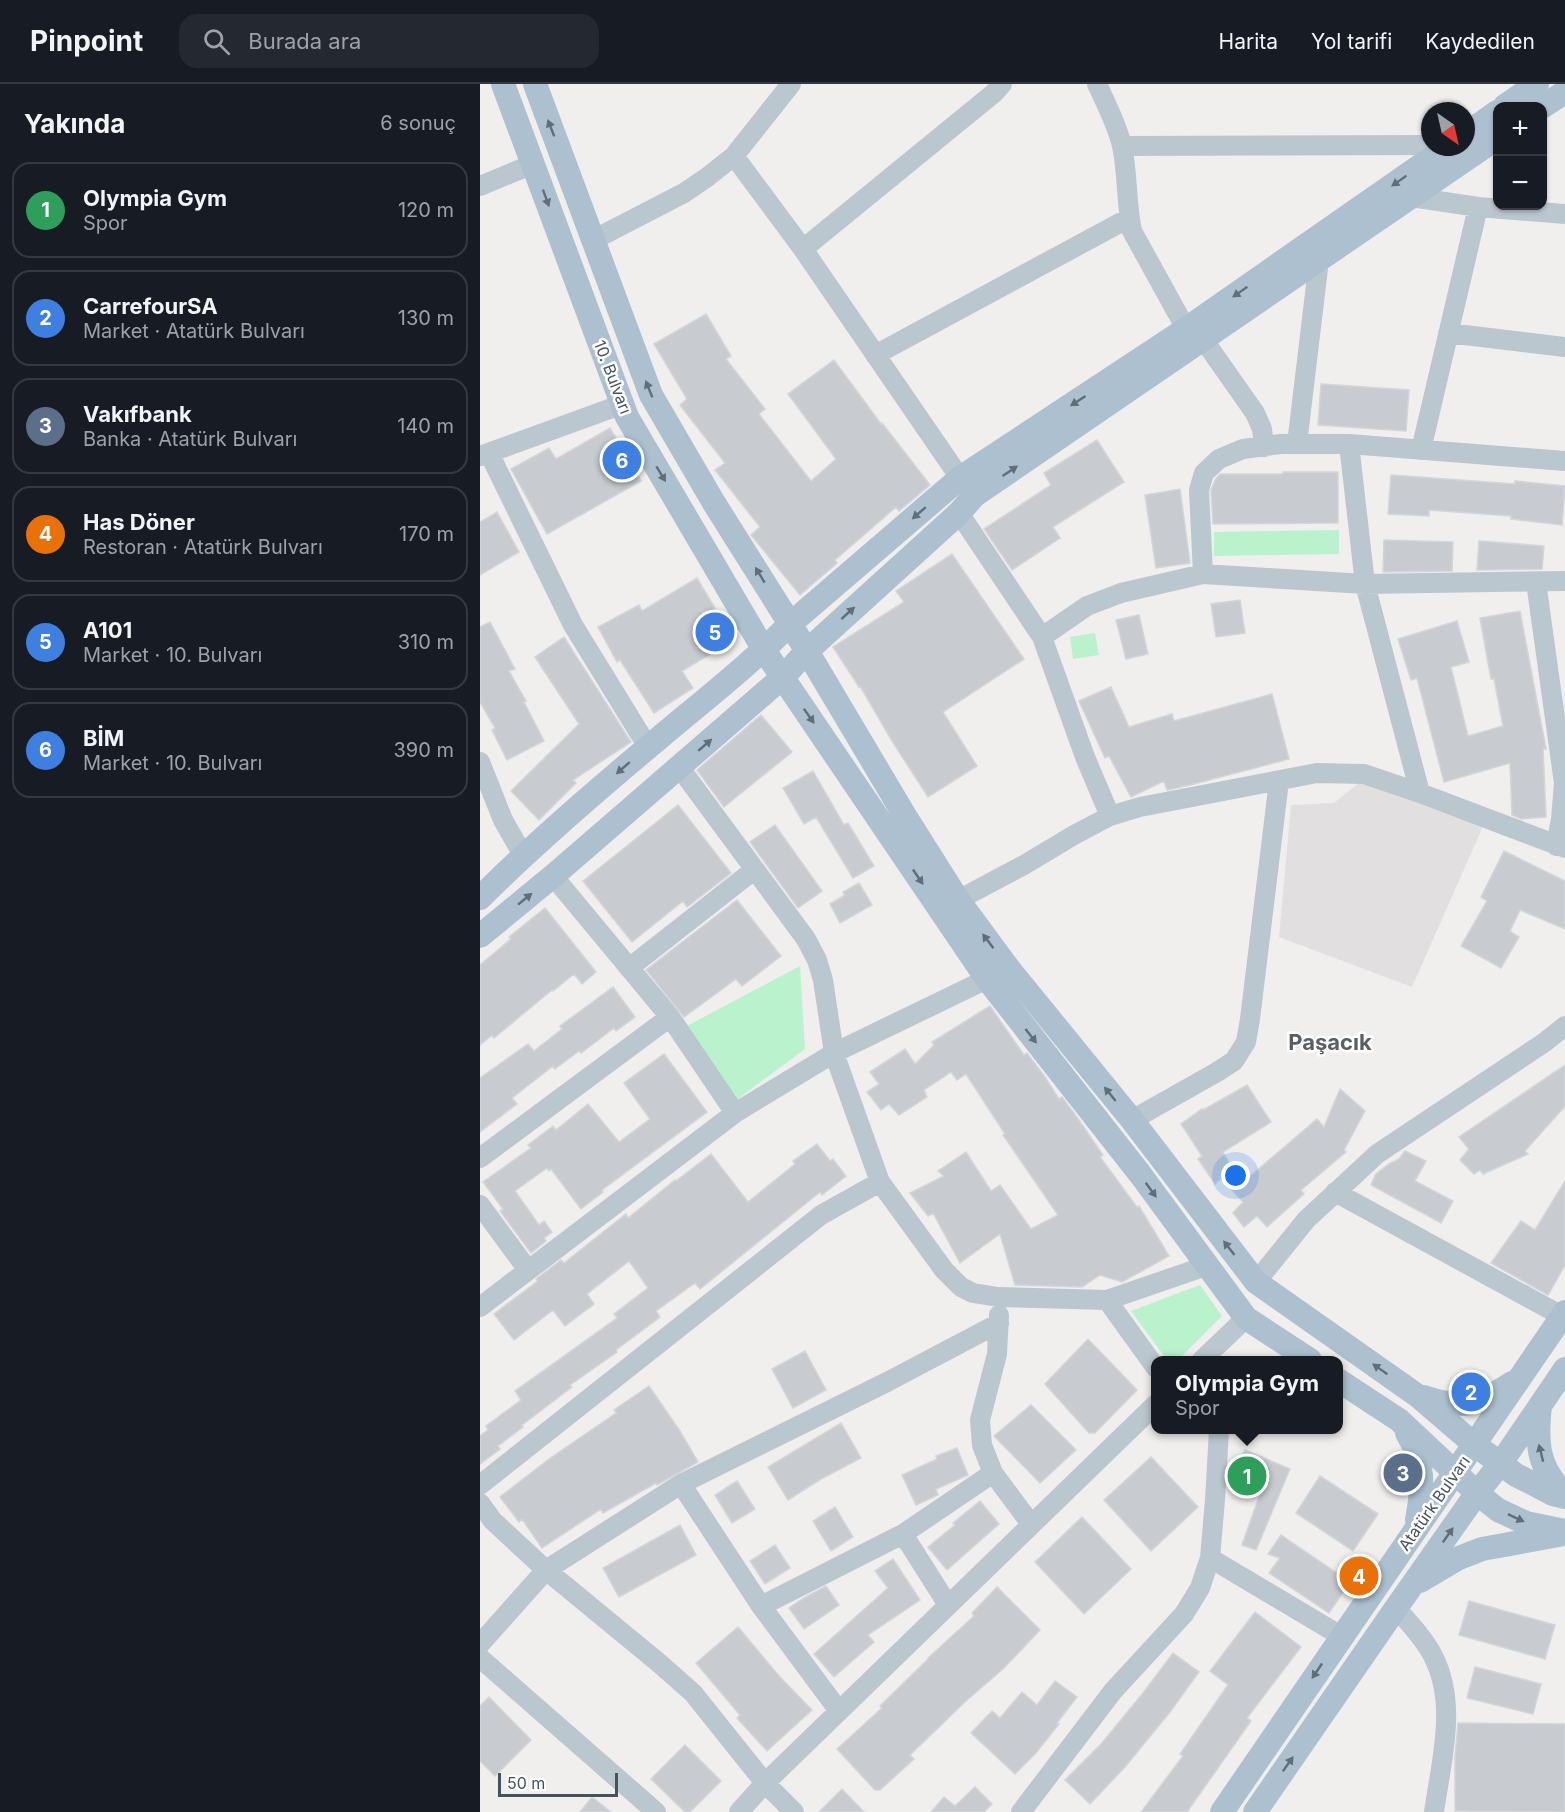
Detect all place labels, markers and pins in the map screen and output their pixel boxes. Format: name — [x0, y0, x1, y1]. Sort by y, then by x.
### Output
pin: 6 — [602, 438, 642, 482]
pin: 5 — [696, 610, 734, 654]
pin: 2 — [1452, 1370, 1490, 1414]
pin: 3 — [1384, 1450, 1422, 1496]
pin: 1 — [1228, 1454, 1266, 1498]
pin: 4 — [1340, 1554, 1378, 1598]

